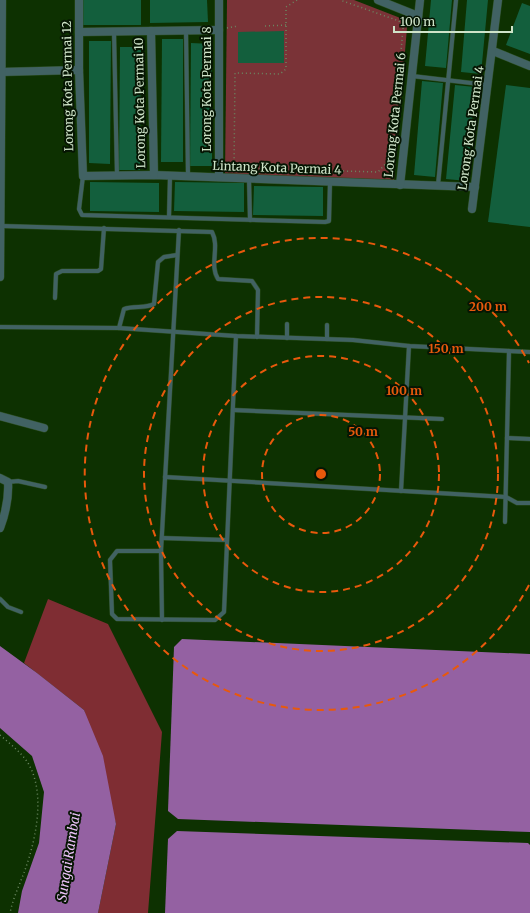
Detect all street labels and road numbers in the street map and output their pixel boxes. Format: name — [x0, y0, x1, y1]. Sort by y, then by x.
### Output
street label: Lorong Kota Permai 12 — [59, 21, 76, 151]
street label: Lorong Kota Permai 8 — [199, 26, 214, 152]
street label: Lorong Kota Permai 10 — [131, 37, 148, 169]
street label: Lorong Kota Permai 6 — [380, 52, 409, 178]
street label: Lorong Kota Permai 4 — [454, 64, 487, 191]
street label: Lintang Kota Permai 4 — [212, 158, 342, 177]

